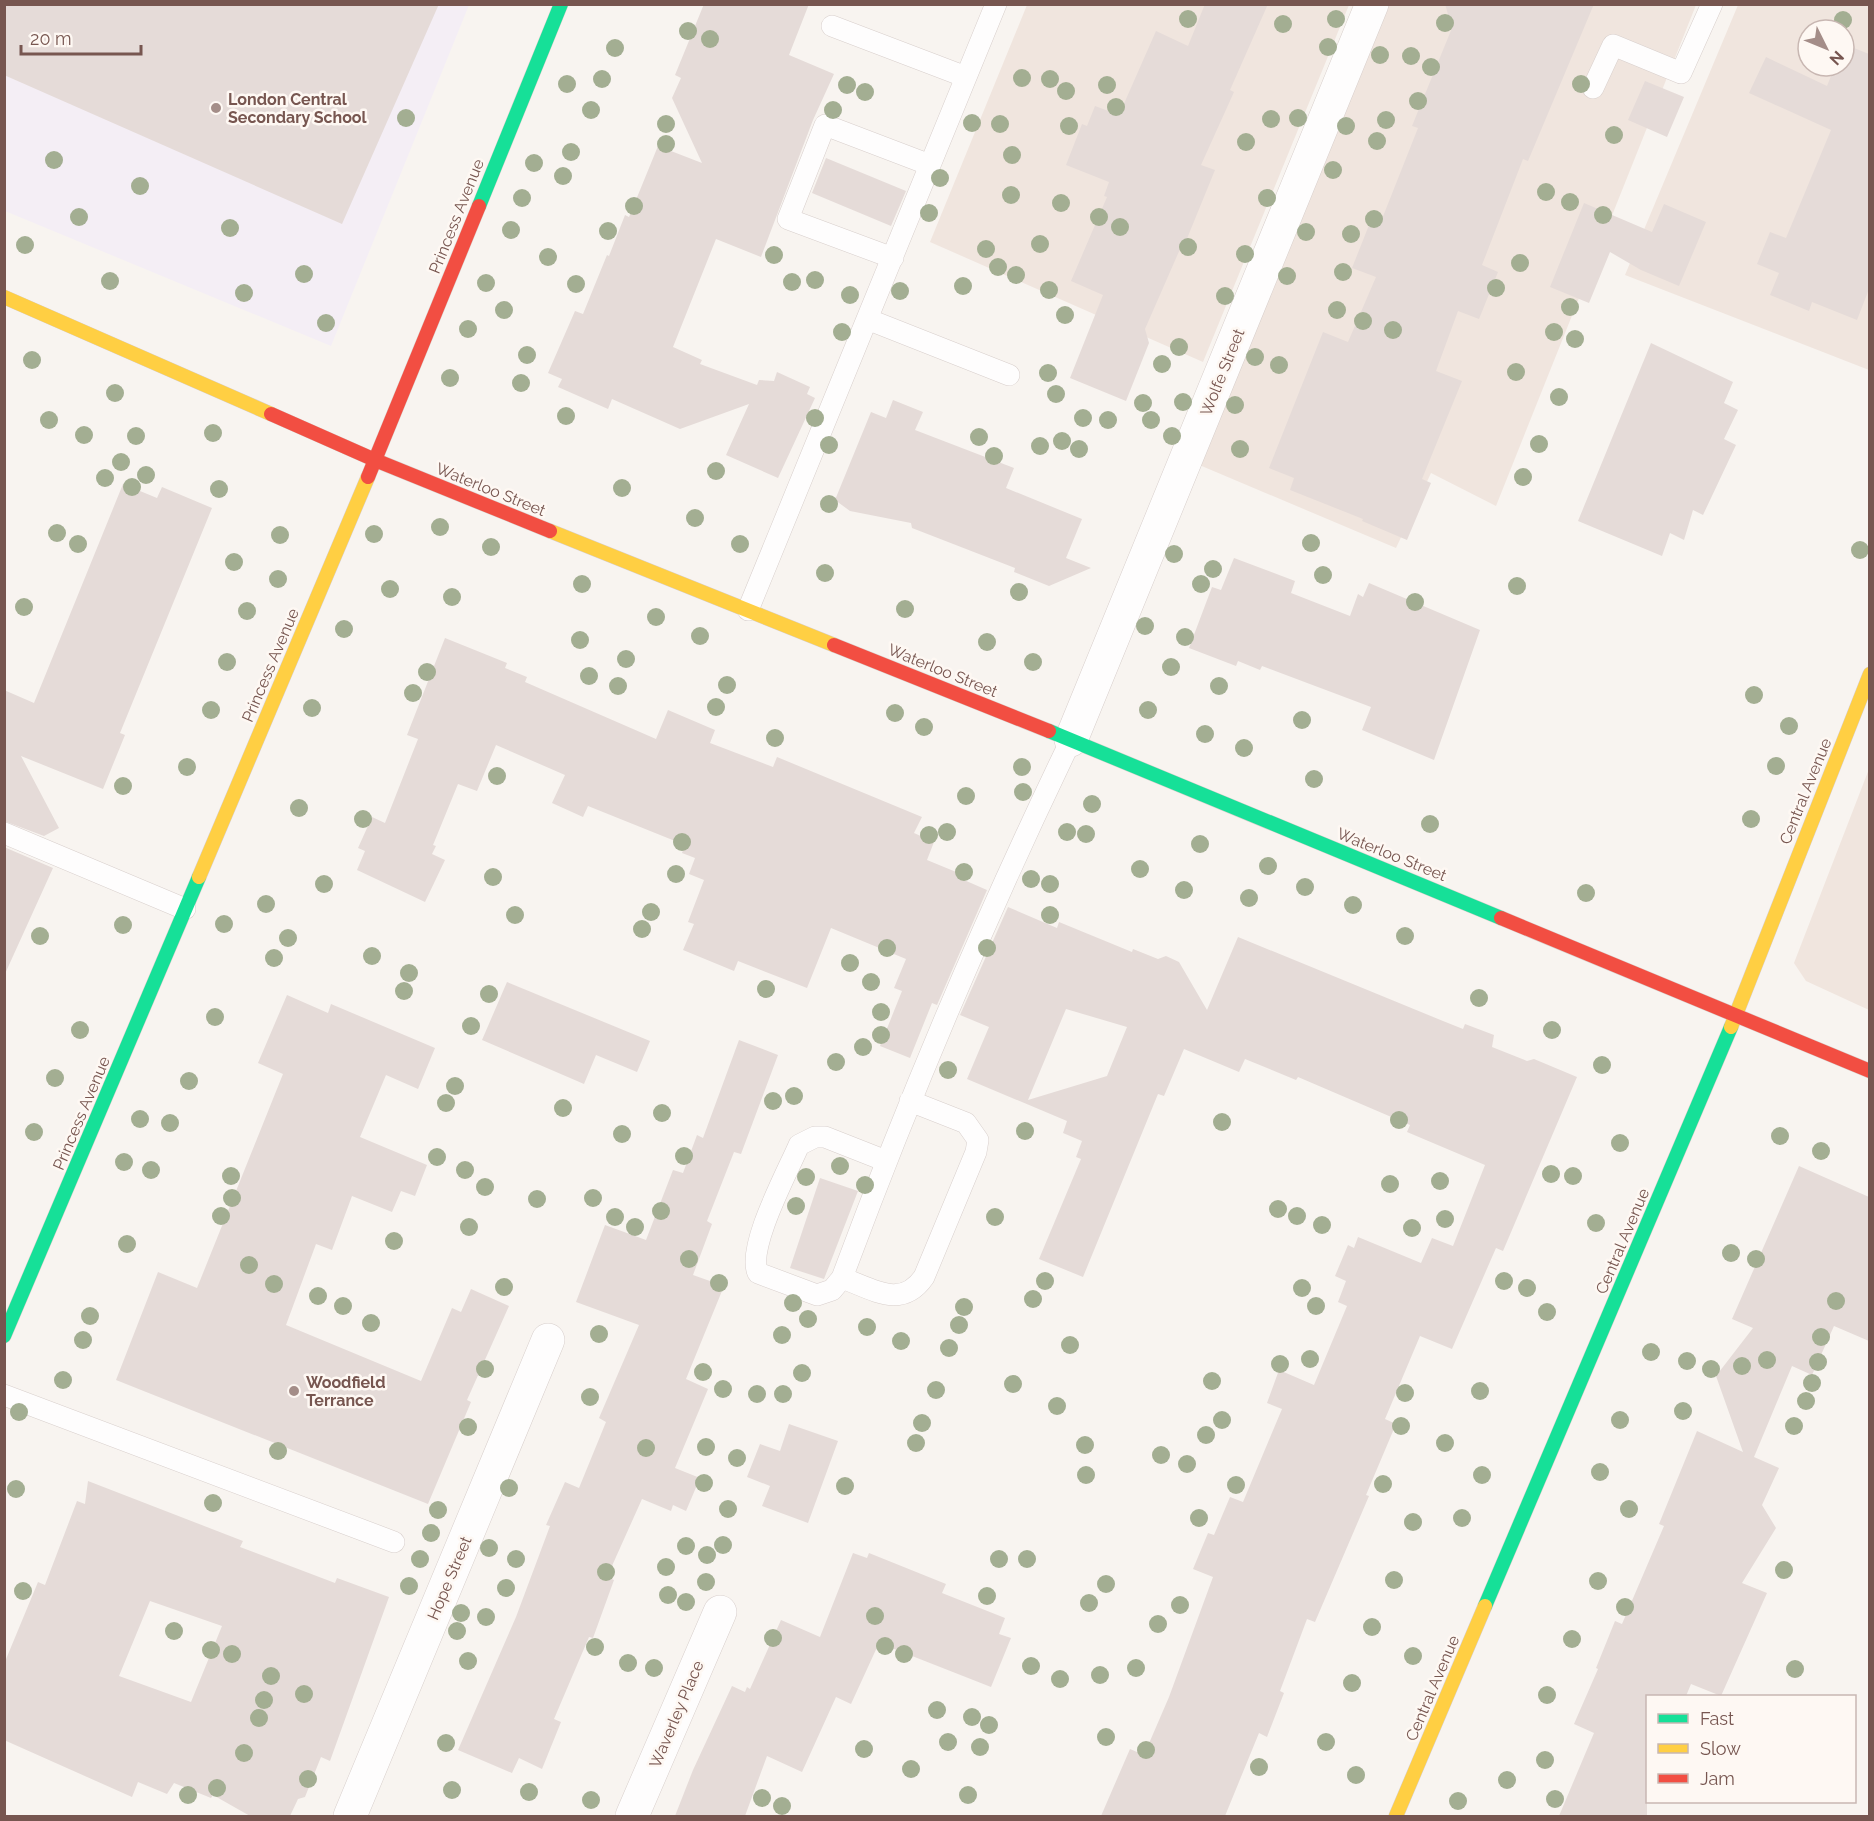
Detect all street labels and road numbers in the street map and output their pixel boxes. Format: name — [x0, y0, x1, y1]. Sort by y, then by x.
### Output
street label: Princess Avenue — [425, 156, 488, 276]
street label: Wolfe Street — [1196, 325, 1249, 419]
street label: Waterloo Street — [433, 459, 549, 520]
street label: Princess Avenue — [238, 605, 303, 725]
street label: Waterloo Street — [885, 640, 1001, 701]
street label: Central Avenue — [1776, 735, 1835, 847]
street label: Waterloo Street — [1334, 824, 1450, 885]
street label: Princess Avenue — [49, 1053, 114, 1173]
street label: Central Avenue — [1592, 1186, 1653, 1297]
street label: Hope Street — [423, 1533, 476, 1623]
street label: Central Avenue — [1402, 1633, 1463, 1744]
street label: Waverley Place — [645, 1658, 708, 1771]

